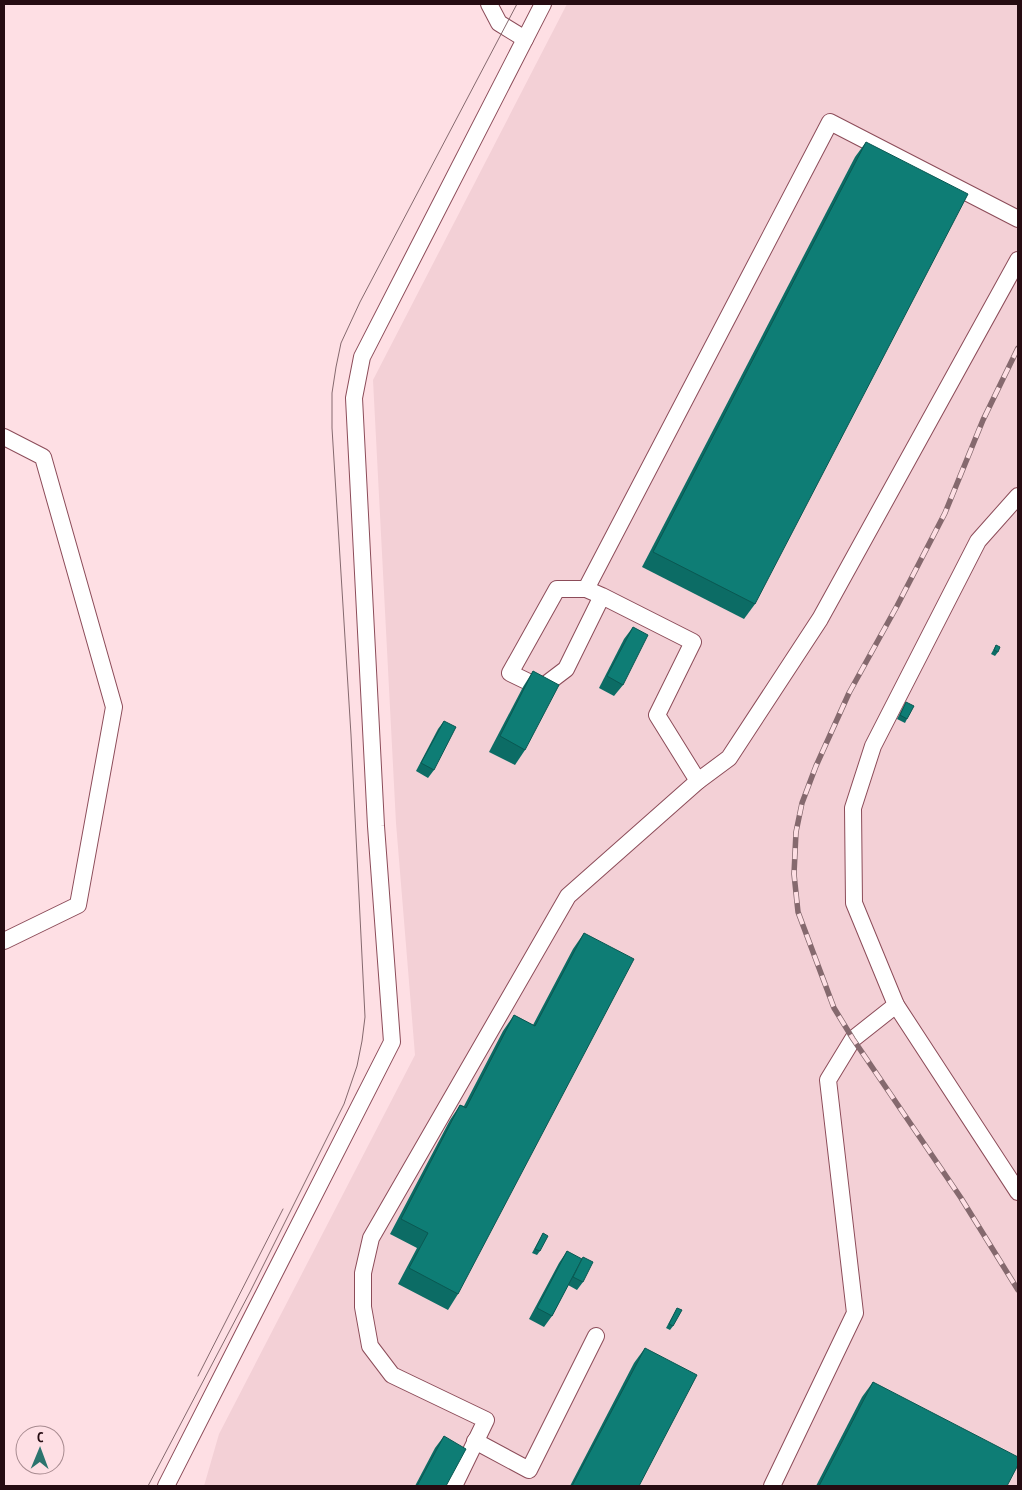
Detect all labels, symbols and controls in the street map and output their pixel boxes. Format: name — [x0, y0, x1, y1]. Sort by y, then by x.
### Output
north arrow — [15, 1425, 65, 1475]
text: С — [37, 1428, 44, 1446]

